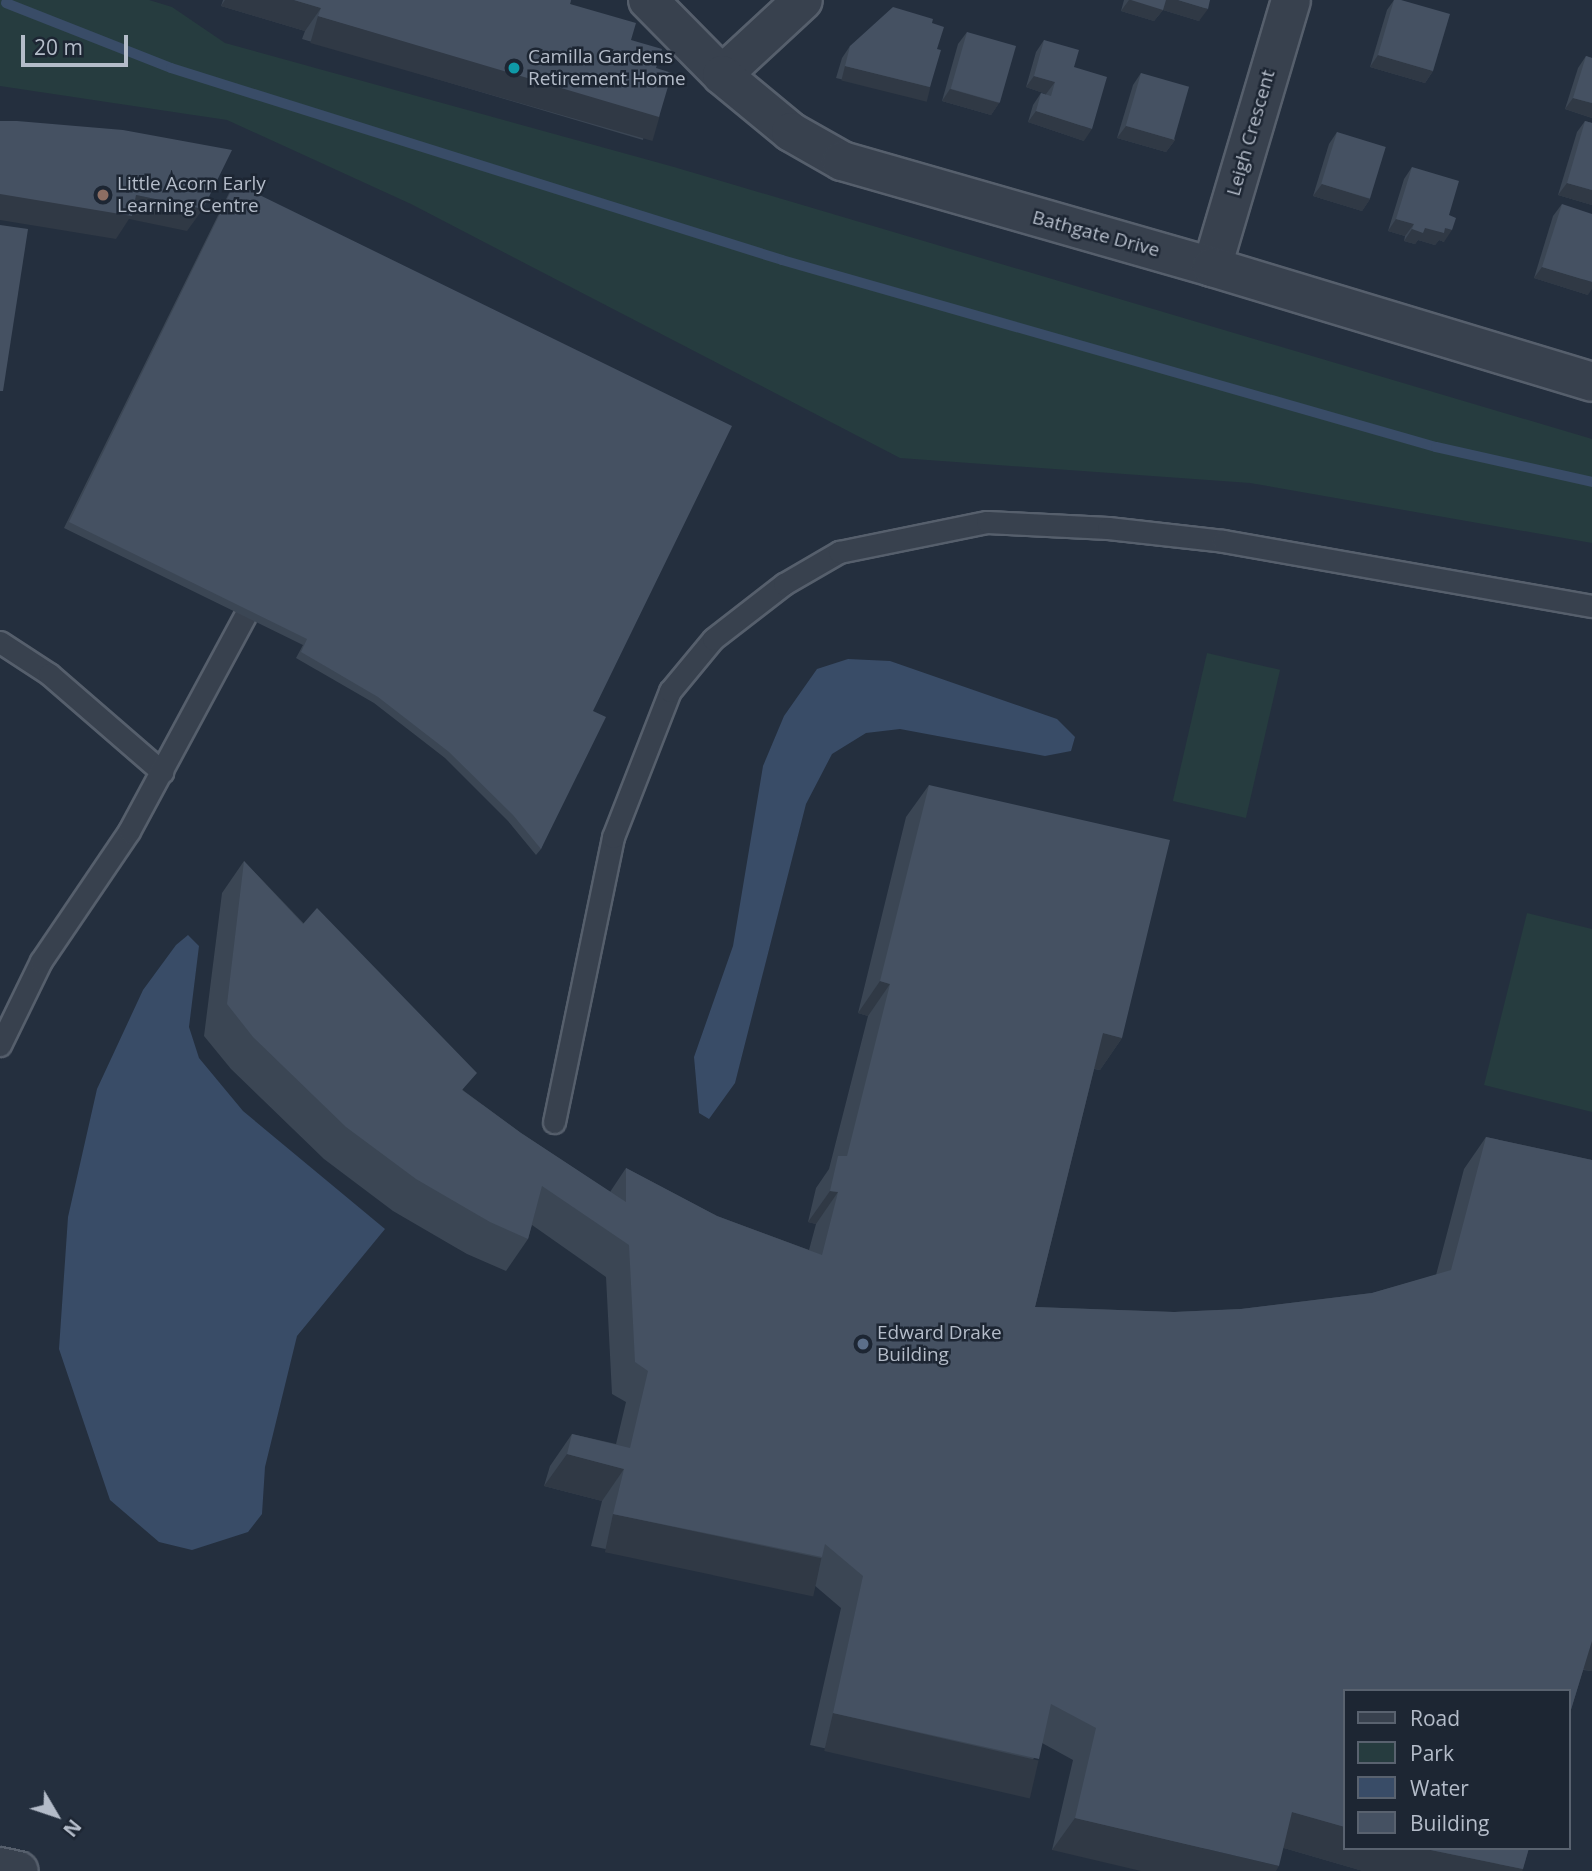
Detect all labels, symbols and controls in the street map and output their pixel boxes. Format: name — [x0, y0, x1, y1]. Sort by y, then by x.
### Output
scale bar — [24, 21, 131, 65]
text: 20 m — [34, 33, 83, 61]
place label: Camilla Gardens Retirement Home — [528, 46, 686, 90]
marker: Camilla Gardens Retirement Home — [506, 60, 522, 76]
street label: Leigh Crescent — [1222, 67, 1280, 199]
place label: Little Acorn Early Learning Centre — [117, 173, 266, 217]
marker: Little Acorn Early Learning Centre — [95, 187, 111, 203]
street label: Bathgate Drive — [1030, 206, 1162, 262]
place label: Edward Drake Building — [877, 1322, 1002, 1366]
marker: Edward Drake Building — [855, 1336, 871, 1352]
legend — [1344, 1689, 1571, 1850]
text: Road — [1410, 1704, 1460, 1732]
text: Park — [1410, 1739, 1454, 1767]
text: Water — [1410, 1774, 1469, 1802]
north arrow — [21, 1780, 91, 1850]
text: Building — [1410, 1809, 1489, 1837]
text: N — [57, 1814, 87, 1842]

